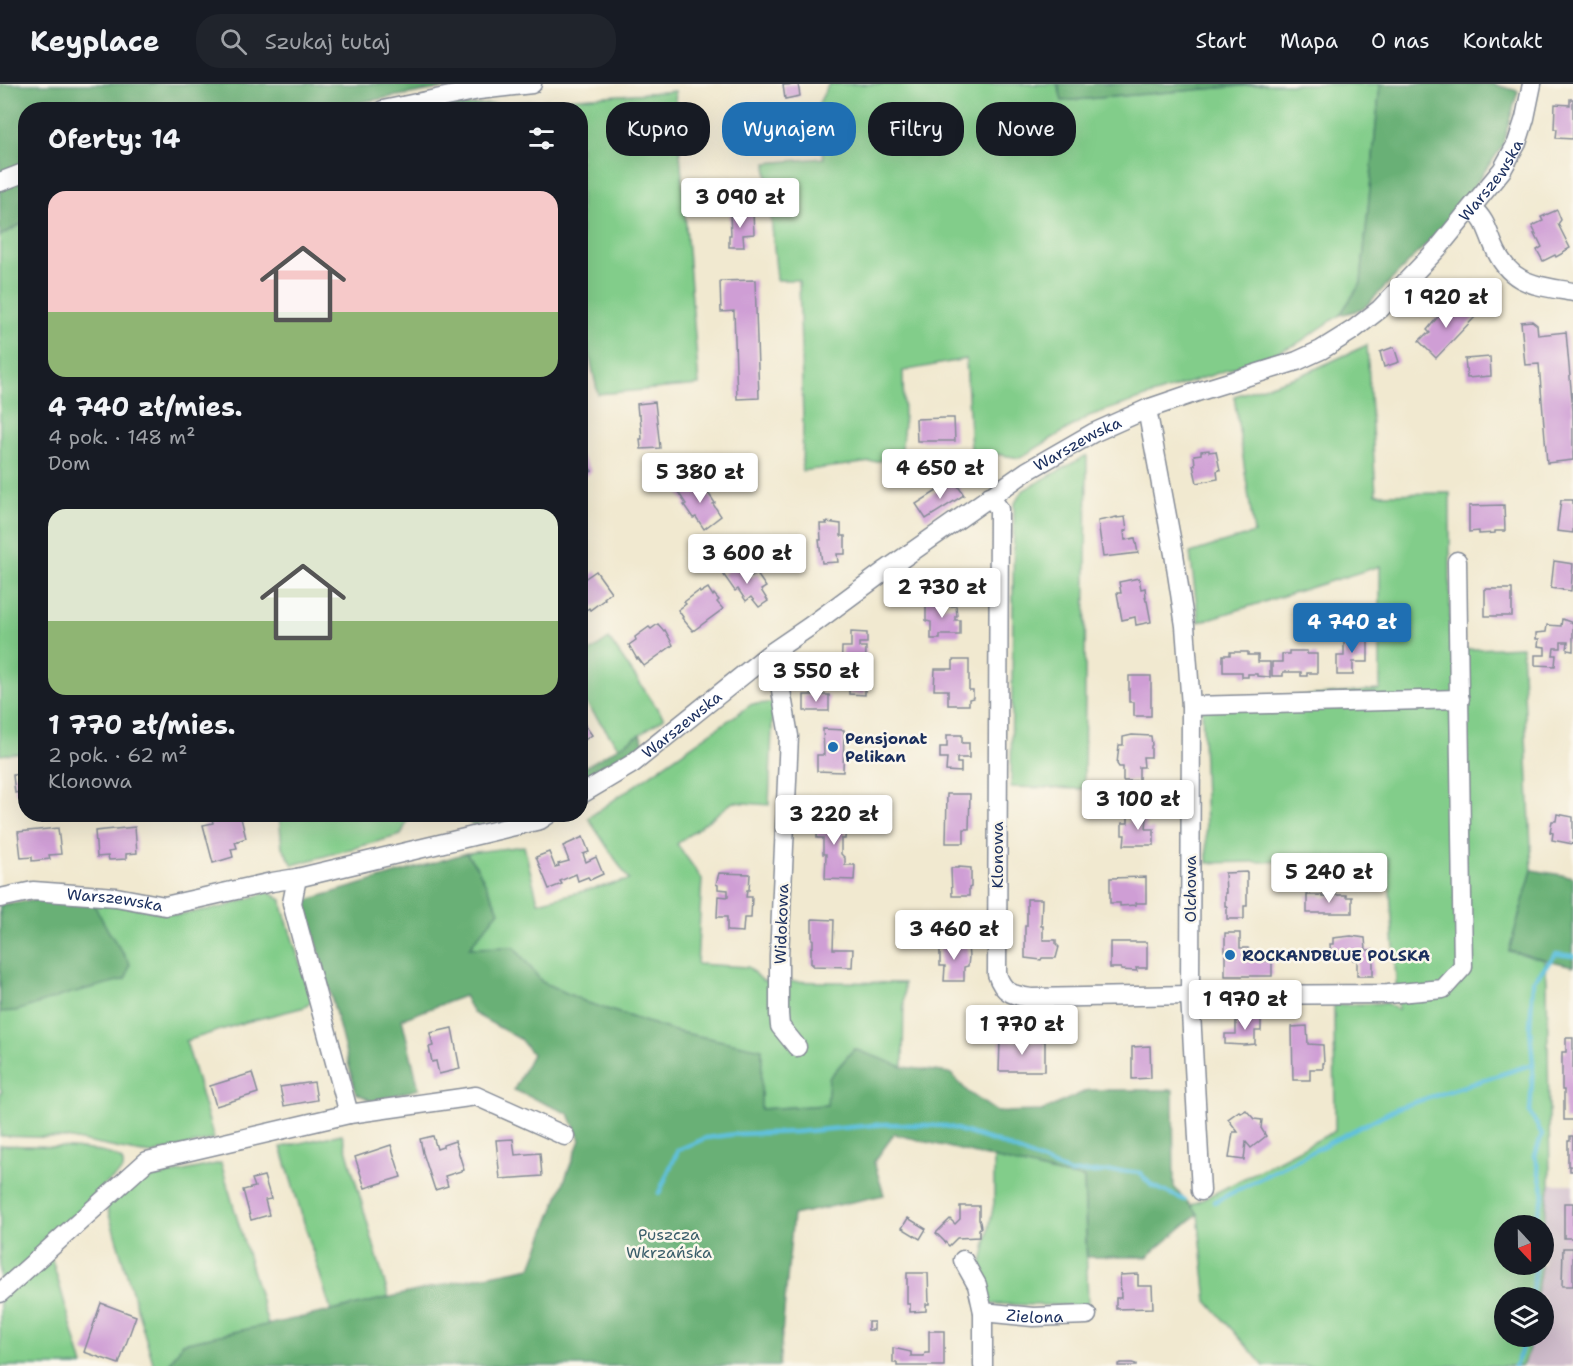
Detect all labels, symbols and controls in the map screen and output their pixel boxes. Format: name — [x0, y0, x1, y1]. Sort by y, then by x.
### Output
search box — [196, 14, 616, 68]
text: Keyplace — [30, 22, 160, 60]
icon: search — [217, 25, 250, 58]
text: Szukaj tutaj — [265, 27, 390, 56]
text: Start — [1196, 27, 1247, 55]
text: Mapa — [1280, 27, 1338, 55]
text: O nas — [1371, 27, 1430, 55]
text: Kontakt — [1463, 27, 1543, 55]
chip: Kupno — [606, 102, 710, 156]
chip: Wynajem — [722, 102, 856, 156]
chip: Filtry — [868, 102, 964, 156]
chip: Nowe — [976, 102, 1076, 156]
text: Oferty: 14 — [48, 121, 181, 156]
icon: filters — [525, 122, 558, 155]
street label: Warszewska — [1454, 136, 1528, 226]
pin: 3 090 zł — [678, 178, 802, 229]
text: 3 090 zł — [695, 184, 785, 210]
icon: home — [249, 230, 357, 338]
pin: 1 920 zł — [1384, 278, 1508, 329]
text: 1 920 zł — [1404, 284, 1488, 310]
text: 4 740 zł/mies. — [48, 389, 243, 424]
street label: Warszewska — [1030, 412, 1125, 476]
text: 4 pok. · 148 m² — [48, 424, 196, 450]
pin: 4 650 zł — [878, 449, 1002, 500]
text: Dom — [48, 450, 90, 476]
pin: 5 380 zł — [638, 453, 762, 504]
text: 4 650 zł — [896, 455, 984, 481]
text: 5 380 zł — [656, 459, 744, 485]
pin: 3 600 zł — [685, 534, 809, 585]
text: 3 600 zł — [702, 540, 792, 566]
icon: home — [249, 548, 357, 656]
pin: 2 730 zł — [880, 568, 1004, 619]
text: 2 730 zł — [897, 574, 987, 600]
pin: 4 740 zł — [1290, 603, 1414, 654]
text: 4 740 zł — [1307, 609, 1397, 635]
pin: 3 550 zł — [754, 652, 878, 703]
text: 3 550 zł — [773, 658, 859, 684]
street label: Warszewska — [637, 686, 726, 763]
text: 1 770 zł/mies. — [48, 707, 236, 742]
place label: Pensjonat Pelikan — [845, 728, 927, 767]
marker: Pensjonat Pelikan — [826, 740, 840, 754]
text: 2 pok. · 62 m² — [48, 742, 187, 768]
text: Klonowa — [48, 768, 132, 794]
pin: 3 100 zł — [1076, 780, 1200, 831]
text: 3 100 zł — [1096, 786, 1180, 812]
pin: 3 220 zł — [772, 795, 896, 846]
text: 3 220 zł — [789, 801, 879, 827]
street label: Klonowa — [987, 821, 1008, 889]
pin: 5 240 zł — [1267, 853, 1391, 904]
street label: Olchowa — [1180, 855, 1201, 923]
text: 5 240 zł — [1285, 859, 1373, 885]
street label: Warszewska — [66, 883, 165, 916]
street label: Widokowa — [770, 883, 793, 965]
pin: 3 460 zł — [892, 910, 1016, 961]
text: 3 460 zł — [909, 916, 999, 942]
place label: ROCKANDBLUE POLSKA — [1242, 945, 1430, 966]
marker: ROCKANDBLUE POLSKA — [1223, 948, 1237, 962]
pin: 1 970 zł — [1183, 980, 1307, 1031]
text: 1 970 zł — [1203, 986, 1287, 1012]
pin: 1 770 zł — [960, 1005, 1084, 1056]
text: 1 770 zł — [980, 1011, 1064, 1037]
north arrow — [1494, 1215, 1554, 1275]
map controls — [1494, 1215, 1554, 1347]
park label: Puszcza Wkrzańska — [626, 1224, 712, 1263]
button: layers — [1494, 1287, 1554, 1347]
street label: Zielona — [1005, 1304, 1064, 1328]

